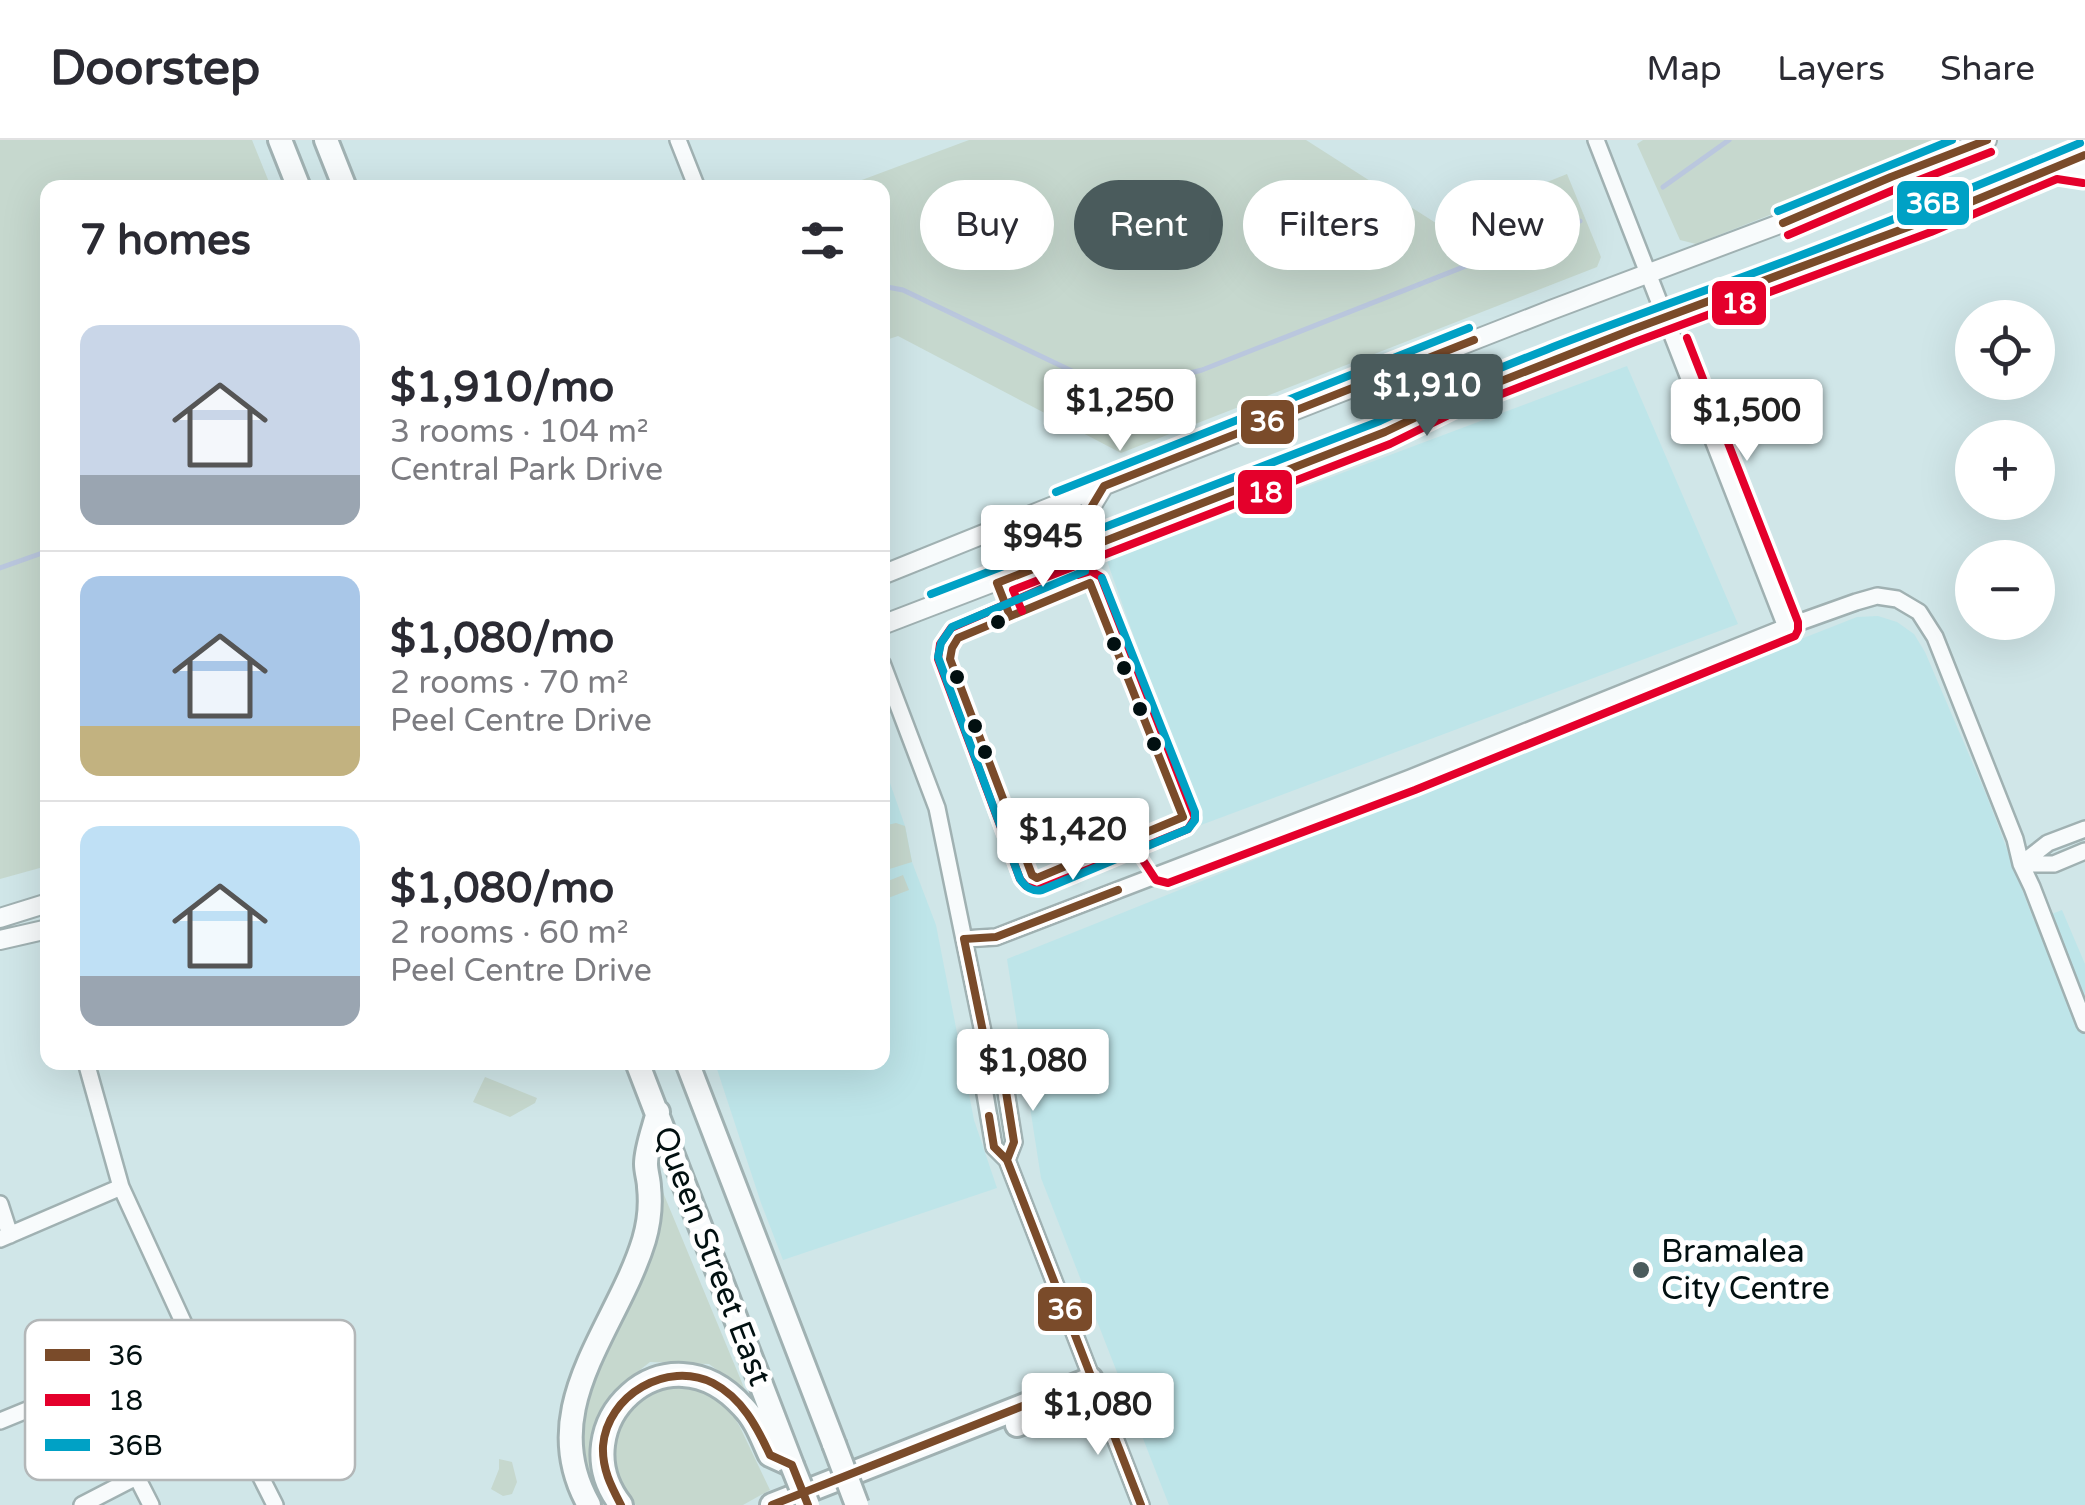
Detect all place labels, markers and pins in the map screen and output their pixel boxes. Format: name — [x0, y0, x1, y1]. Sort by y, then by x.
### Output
pin: $1,910 — [1346, 354, 1508, 439]
pin: $1,250 — [1039, 369, 1201, 454]
pin: $1,500 — [1666, 379, 1828, 464]
pin: $945 — [984, 505, 1102, 590]
unlabelled marker — [988, 612, 1008, 632]
unlabelled marker — [1104, 634, 1124, 654]
unlabelled marker — [1114, 658, 1134, 678]
unlabelled marker — [947, 667, 967, 687]
unlabelled marker — [1130, 699, 1150, 719]
unlabelled marker — [965, 716, 985, 736]
unlabelled marker — [1144, 734, 1164, 754]
unlabelled marker — [975, 742, 995, 762]
pin: $1,420 — [992, 798, 1154, 883]
pin: $1,080 — [952, 1029, 1114, 1114]
place label: Bramalea City Centre — [1661, 1233, 1830, 1308]
marker: Bramalea City Centre — [1630, 1259, 1652, 1281]
pin: $1,080 — [1017, 1373, 1179, 1458]

